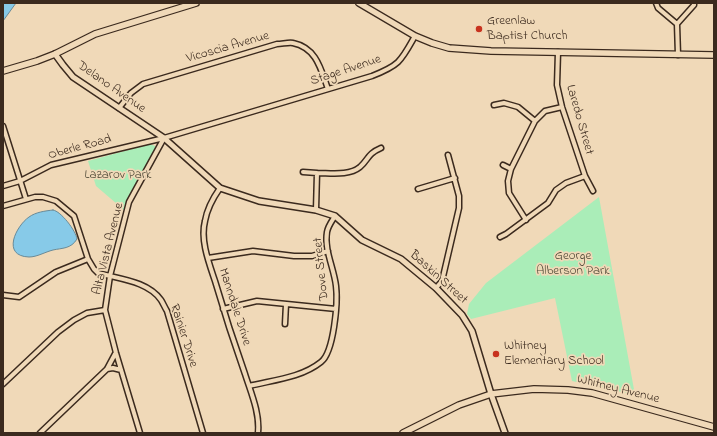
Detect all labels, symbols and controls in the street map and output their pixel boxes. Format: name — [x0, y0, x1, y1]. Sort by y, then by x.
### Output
place label: Greenlaw Baptist Church — [487, 14, 567, 45]
marker: Greenlaw Baptist Church — [474, 24, 484, 34]
street label: Vicoscia Avenue — [185, 29, 271, 67]
street label: Stage Avenue — [309, 52, 383, 90]
street label: Delano Avenue — [74, 59, 148, 117]
street label: Laredo Street — [562, 83, 596, 157]
street label: Oberle Road — [47, 132, 113, 164]
park label: Lazarov Park — [85, 168, 151, 184]
street label: Alta Vista Avenue — [90, 201, 128, 297]
street label: Dove Street — [311, 237, 333, 301]
street label: Baskin Street — [406, 248, 470, 308]
park label: George Alberson Park — [536, 249, 610, 280]
street label: Manndale Drive — [214, 266, 254, 348]
street label: Rainier Drive — [165, 302, 201, 370]
place label: Whitney Elementary School — [504, 339, 604, 370]
marker: Whitney Elementary School — [491, 349, 501, 359]
street label: Whitney Avenue — [575, 372, 661, 408]

